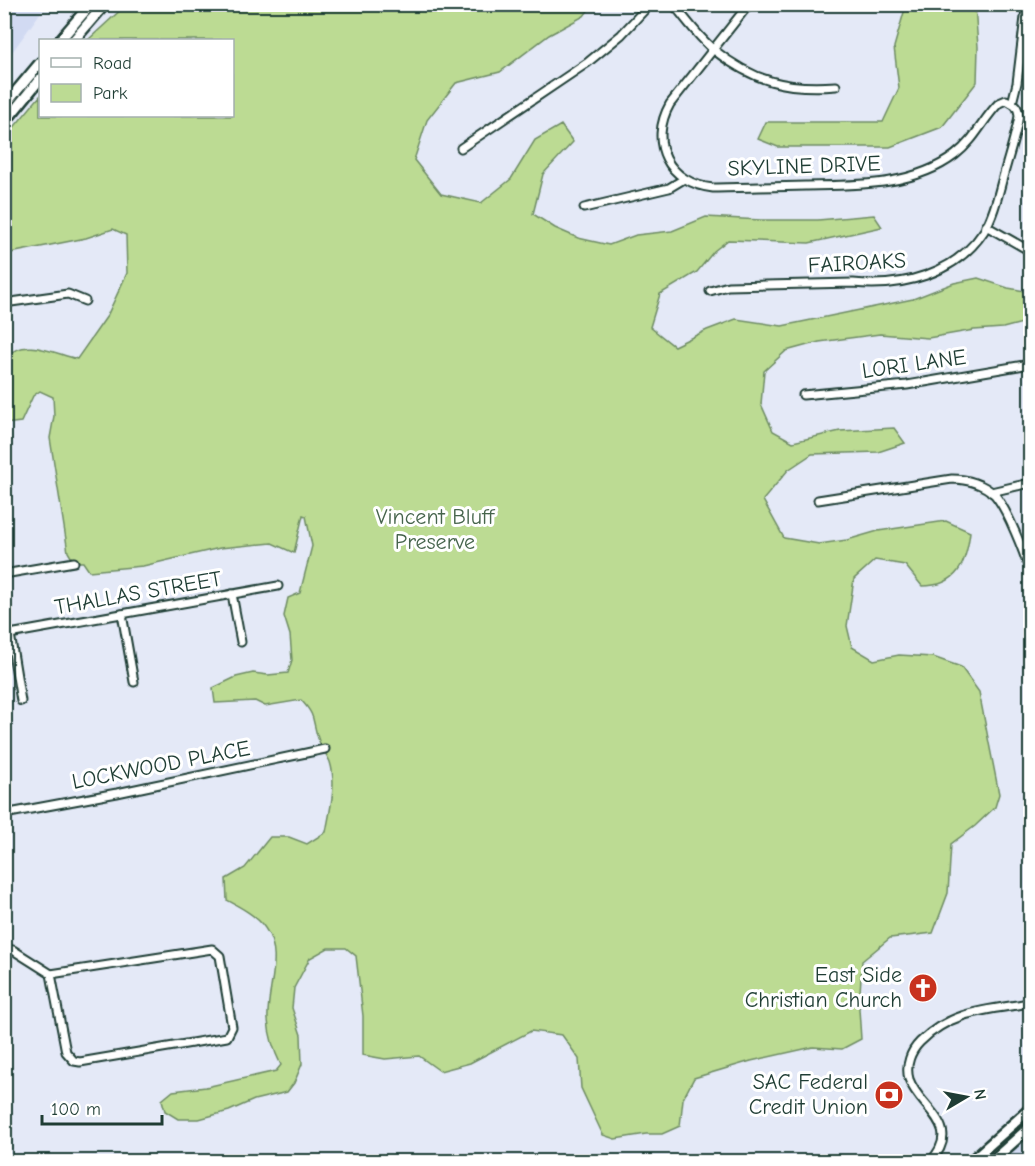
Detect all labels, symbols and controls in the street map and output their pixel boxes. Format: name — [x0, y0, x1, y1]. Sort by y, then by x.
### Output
legend — [39, 39, 234, 117]
text: Road — [93, 53, 132, 74]
text: Park — [93, 83, 128, 104]
street label: SKYLINE DRIVE — [727, 150, 881, 182]
street label: FAIROAKS — [807, 247, 907, 279]
street label: LORI LANE — [860, 344, 968, 384]
park label: Vincent Bluff Preserve — [376, 504, 496, 555]
street label: THALLAS STREET — [52, 565, 224, 620]
street label: LOCKWOOD PLACE — [70, 735, 252, 795]
place label: East Side Christian Church — [745, 962, 902, 1013]
church icon: East Side Christian Church — [907, 972, 939, 1004]
north arrow — [936, 1067, 996, 1127]
place label: SAC Federal Credit Union — [749, 1069, 868, 1120]
bank icon: SAC Federal Credit Union — [873, 1079, 905, 1111]
scale bar — [42, 1088, 162, 1126]
text: N — [970, 1088, 990, 1101]
text: 100 m — [51, 1099, 101, 1120]

